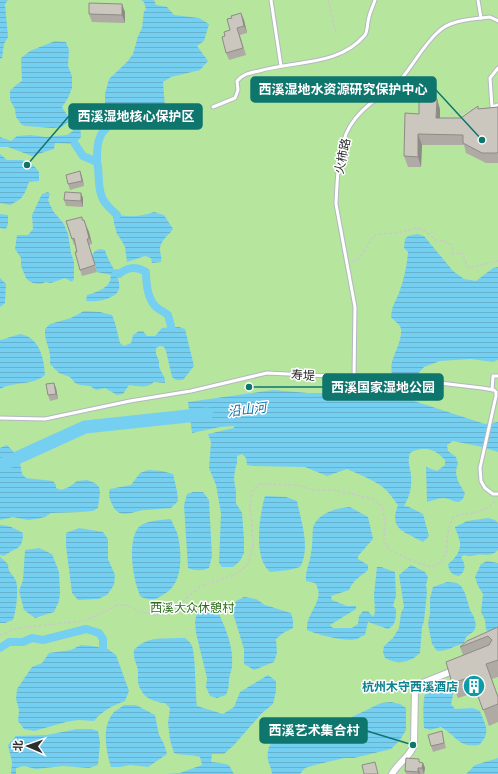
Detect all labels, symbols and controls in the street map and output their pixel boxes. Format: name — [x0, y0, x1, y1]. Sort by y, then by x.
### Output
callout: 西溪湿地水资源研究保护中心 — [251, 77, 436, 102]
text: 西溪湿地水资源研究保护中心 — [258, 81, 428, 97]
callout: 西溪湿地核心保护区 — [69, 104, 202, 129]
text: 西溪湿地核心保护区 — [77, 108, 195, 124]
street label: 火柿路 — [331, 137, 353, 175]
street label: 寿堤 — [291, 367, 315, 383]
callout: 西溪国家湿地公园 — [323, 374, 443, 400]
text: 西溪国家湿地公园 — [331, 379, 435, 395]
water label: 沿山河 — [227, 398, 270, 419]
park label: 西溪大众休憩村 — [150, 600, 235, 615]
building icon: 杭州木守西溪酒店 — [461, 673, 487, 699]
place label: 杭州木守西溪酒店 — [362, 679, 458, 694]
callout: 西溪艺术集合村 — [260, 718, 367, 743]
text: 西溪艺术集合村 — [268, 722, 360, 738]
north arrow — [8, 726, 48, 766]
text: 北 — [11, 740, 25, 751]

